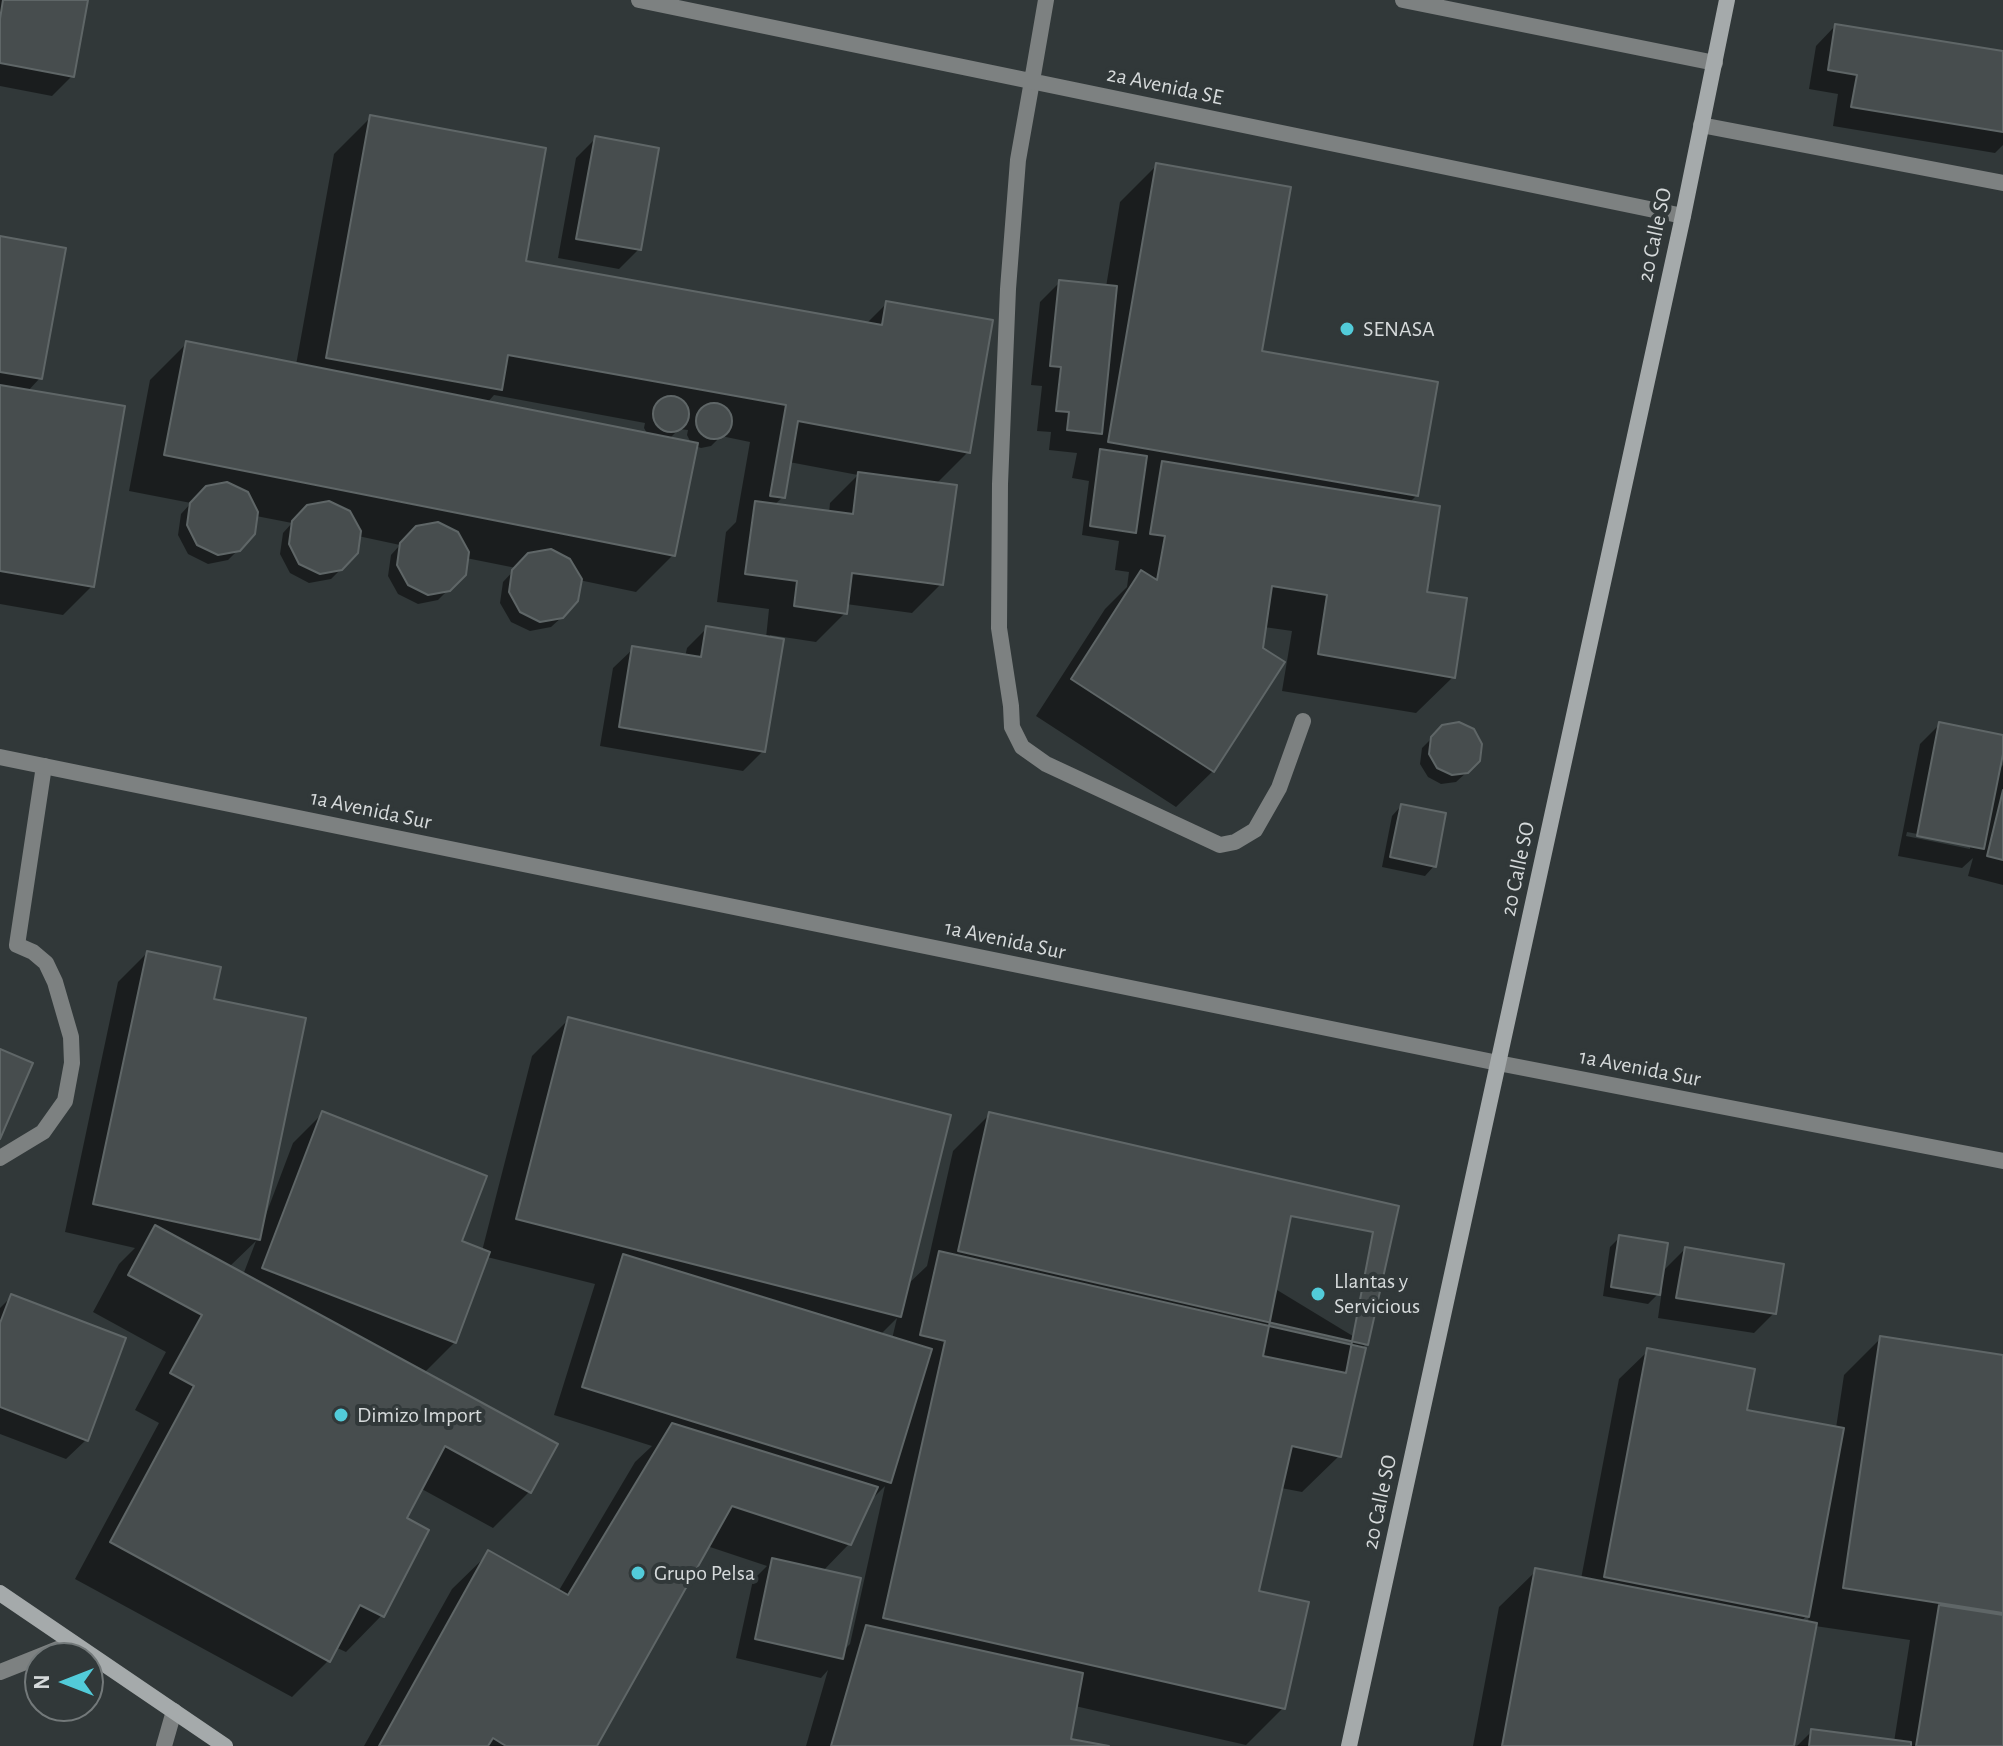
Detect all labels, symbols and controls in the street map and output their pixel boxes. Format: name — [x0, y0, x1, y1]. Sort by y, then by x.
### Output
street label: 2a Avenida SE — [1104, 61, 1226, 111]
street label: 20 Calle SO — [1632, 185, 1678, 285]
place label: SENASA — [1363, 316, 1435, 342]
marker: SENASA — [1338, 320, 1356, 338]
street label: 1a Avenida Sur — [308, 784, 434, 836]
street label: 20 Calle SO — [1495, 819, 1541, 919]
street label: 1a Avenida Sur — [942, 914, 1068, 966]
street label: 1a Avenida Sur — [1577, 1043, 1703, 1093]
place label: Llantas y Servicious — [1334, 1268, 1420, 1320]
marker: Llantas y Servicious — [1309, 1285, 1327, 1303]
place label: Dimizo Import — [357, 1402, 482, 1428]
marker: Dimizo Import — [332, 1406, 350, 1424]
street label: 20 Calle SO — [1357, 1452, 1403, 1552]
place label: Grupo Pelsa — [654, 1560, 755, 1586]
marker: Grupo Pelsa — [629, 1564, 647, 1582]
north arrow — [24, 1642, 104, 1722]
text: N — [31, 1674, 53, 1690]

